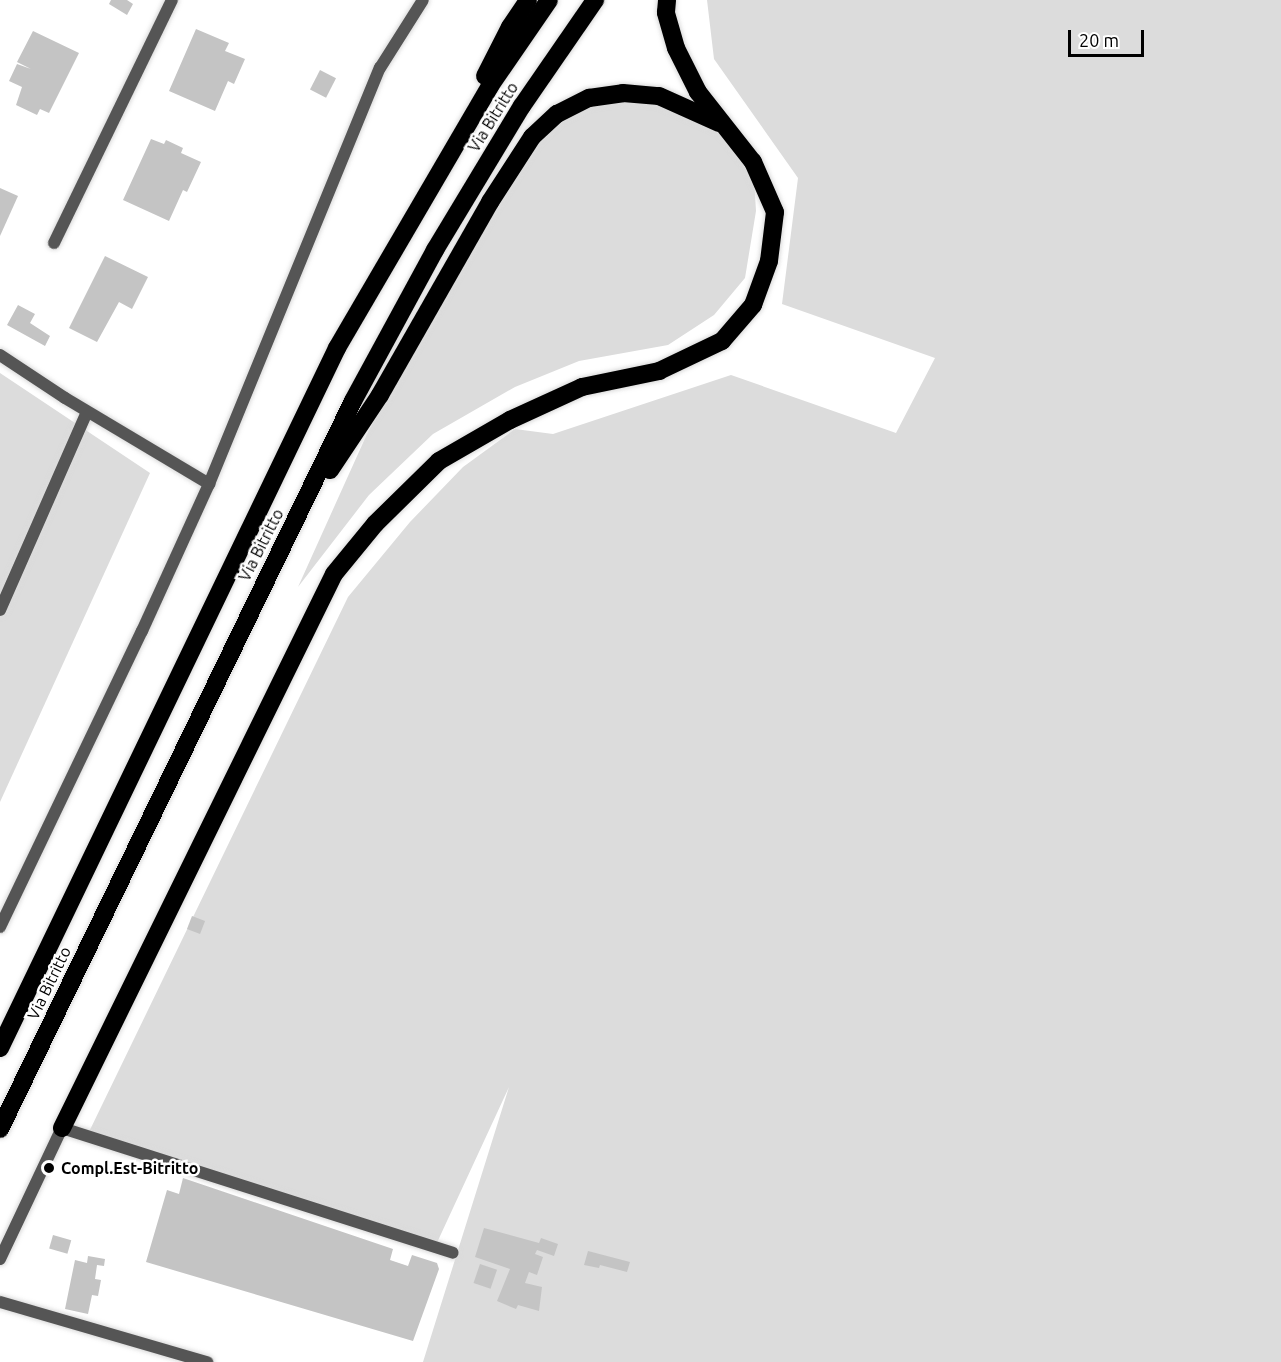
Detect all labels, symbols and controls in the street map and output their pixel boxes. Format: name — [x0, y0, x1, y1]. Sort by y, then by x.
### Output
scale bar — [1071, 18, 1148, 56]
text: 20 m — [1079, 30, 1119, 50]
street label: Via Bitritto — [464, 79, 522, 155]
street label: Via Bitritto — [235, 506, 287, 584]
street label: Via Bitritto — [23, 943, 75, 1023]
place label: Compl.Est-Bitritto — [61, 1158, 198, 1178]
marker: Compl.Est-Bitritto — [42, 1161, 56, 1175]

